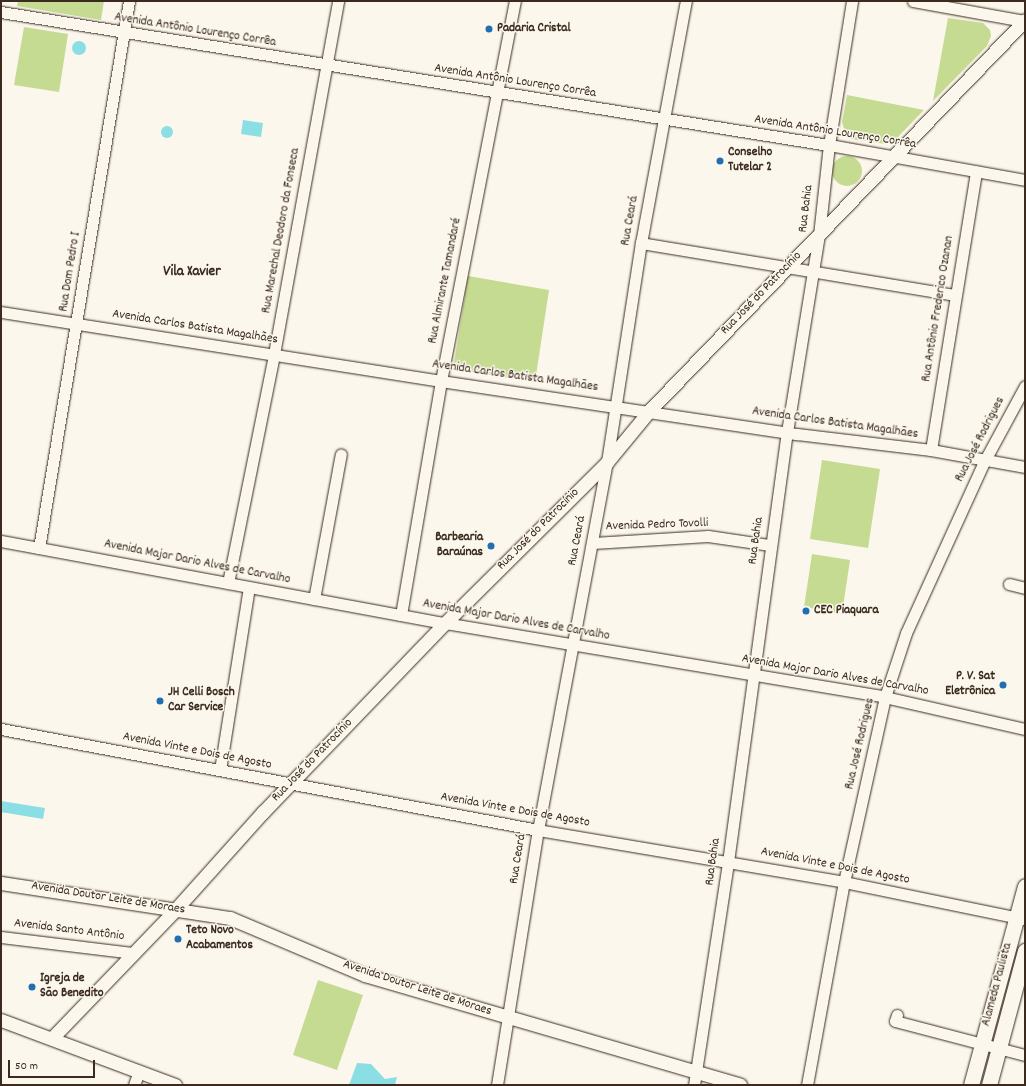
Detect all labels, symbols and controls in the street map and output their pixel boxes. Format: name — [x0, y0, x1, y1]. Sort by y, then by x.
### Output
street label: Avenida Antônio Lourenço Corrêa — [113, 11, 277, 51]
place label: Padaria Cristal — [497, 21, 571, 37]
marker: Padaria Cristal — [484, 24, 494, 34]
street label: Avenida Antônio Lourenço Corrêa — [433, 62, 597, 102]
street label: Avenida Antônio Lourenço Corrêa — [753, 113, 917, 153]
place label: Conselho Tutelar 2 — [728, 146, 772, 177]
street label: Rua Marechal Deodoro da Fonseca — [260, 147, 304, 315]
marker: Conselho Tutelar 2 — [715, 156, 725, 166]
street label: Rua Bahia — [796, 184, 818, 234]
street label: Rua Ceará — [619, 195, 643, 247]
street label: Rua Almirante Tamandaré — [426, 217, 466, 345]
street label: Rua Dom Pedro I — [57, 231, 85, 313]
street label: Rua Antônio Frederico Ozanan — [920, 235, 958, 383]
street label: Rua José do Patrocínio — [718, 249, 806, 339]
district label: Vila Xavier — [163, 264, 221, 282]
street label: Avenida Carlos Batista Magalhães — [111, 307, 279, 349]
street label: Avenida Carlos Batista Magalhães — [431, 358, 599, 396]
street label: Rua José Rodrigues — [953, 395, 1009, 485]
street label: Avenida Carlos Batista Magalhães — [751, 405, 919, 443]
street label: Rua José do Patrocínio — [495, 486, 583, 574]
street label: Rua Ceará — [566, 515, 590, 567]
street label: Avenida Pedro Tovolli — [605, 516, 709, 536]
street label: Rua Bahia — [746, 516, 768, 566]
place label: Barbearia Baraúnas — [435, 531, 483, 562]
street label: Avenida Major Dario Alves de Carvalho — [102, 537, 292, 589]
marker: Barbearia Baraúnas — [486, 541, 496, 551]
street label: Avenida Major Dario Alves de Carvalho — [421, 597, 611, 645]
place label: CEC Piaquara — [814, 603, 879, 619]
marker: CEC Piaquara — [801, 606, 811, 616]
street label: Avenida Major Dario Alves de Carvalho — [740, 652, 930, 700]
place label: P. V. Sat Eletrônica — [945, 670, 995, 701]
marker: P. V. Sat Eletrônica — [998, 680, 1008, 690]
place label: JH Celli Bosch Car Service — [168, 686, 235, 717]
marker: JH Celli Bosch Car Service — [155, 696, 165, 706]
street label: Rua José Rodrigues — [843, 697, 879, 791]
street label: Rua José do Patrocínio — [269, 716, 357, 806]
street label: Avenida Vinte e Dois de Agosto — [121, 730, 273, 774]
street label: Avenida Vinte e Dois de Agosto — [439, 790, 591, 832]
street label: Rua Ceará — [507, 833, 531, 885]
street label: Rua Bahia — [703, 837, 725, 887]
street label: Avenida Vinte e Dois de Agosto — [759, 845, 911, 889]
street label: Avenida Doutor Leite de Moraes — [30, 879, 186, 919]
street label: Avenida Santo Antônio — [13, 916, 125, 946]
place label: Teto Novo Acabamentos — [186, 924, 253, 955]
marker: Teto Novo Acabamentos — [173, 934, 183, 944]
street label: Alameda Paulista — [979, 942, 1017, 1028]
street label: Avenida Doutor Leite de Moraes — [341, 958, 493, 1020]
place label: Igreja de São Benedito — [40, 972, 104, 1003]
marker: Igreja de São Benedito — [27, 982, 37, 992]
scale bar — [10, 1052, 97, 1078]
text: 50 m — [15, 1058, 38, 1075]

